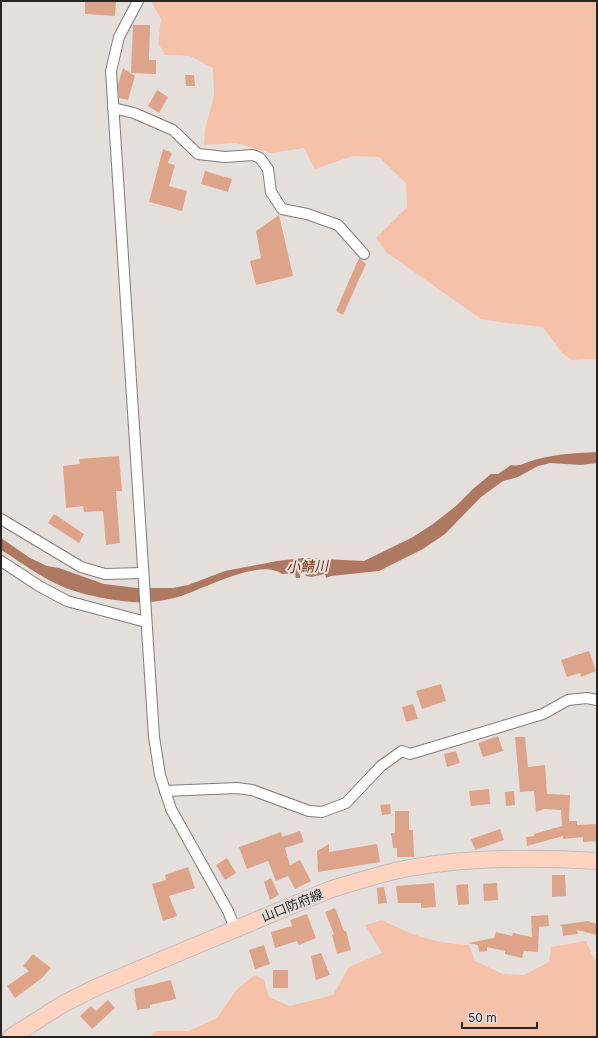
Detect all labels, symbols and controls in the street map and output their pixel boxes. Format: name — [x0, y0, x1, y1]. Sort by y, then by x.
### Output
water label: 小鯖川 — [286, 557, 330, 575]
street label: 山口防府線 — [259, 885, 325, 925]
scale bar — [462, 1004, 537, 1030]
text: 50 m — [468, 1010, 497, 1025]

